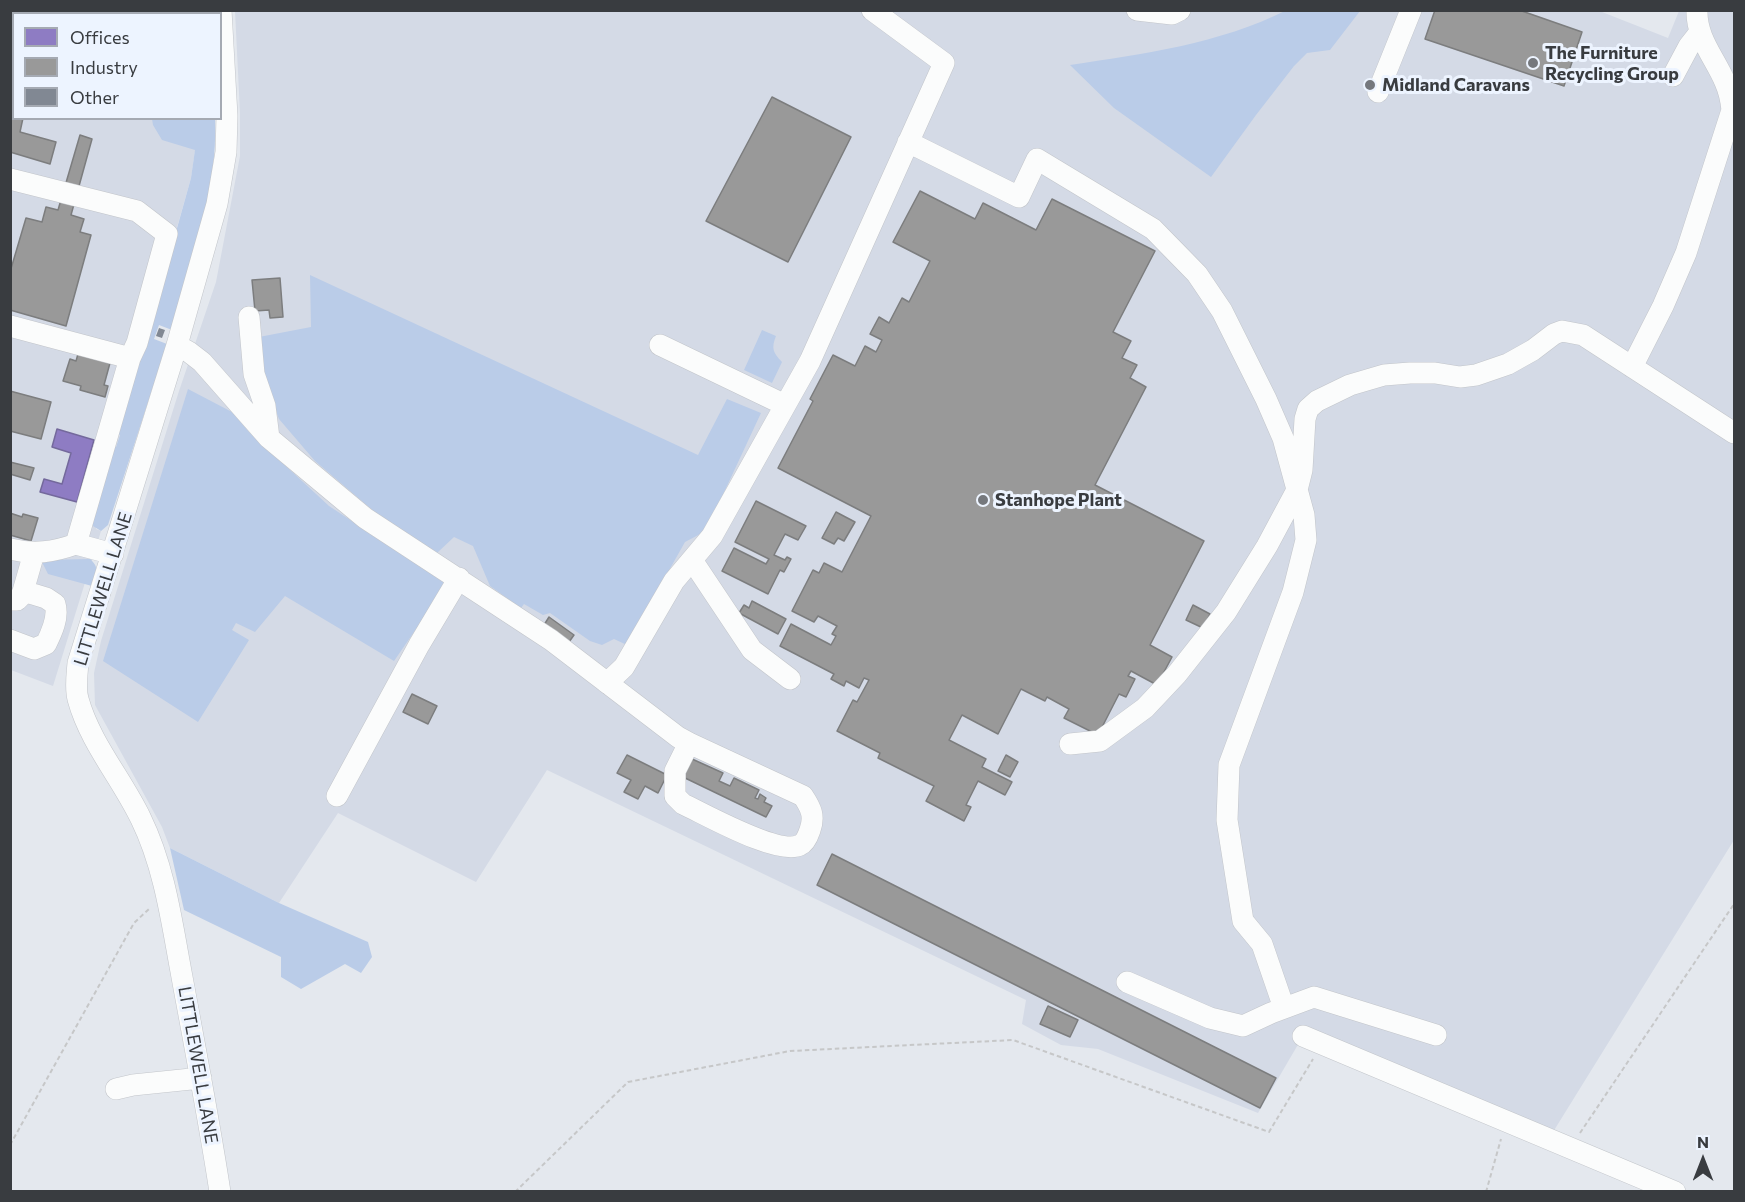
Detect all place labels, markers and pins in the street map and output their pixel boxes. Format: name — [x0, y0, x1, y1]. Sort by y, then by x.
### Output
place label: The Furniture Recycling Group — [1545, 42, 1679, 84]
marker: The Furniture Recycling Group — [1526, 56, 1540, 70]
place label: Midland Caravans — [1382, 74, 1530, 96]
marker: Midland Caravans — [1363, 78, 1377, 92]
place label: Stanhope Plant — [995, 489, 1122, 511]
marker: Stanhope Plant — [976, 493, 990, 507]

